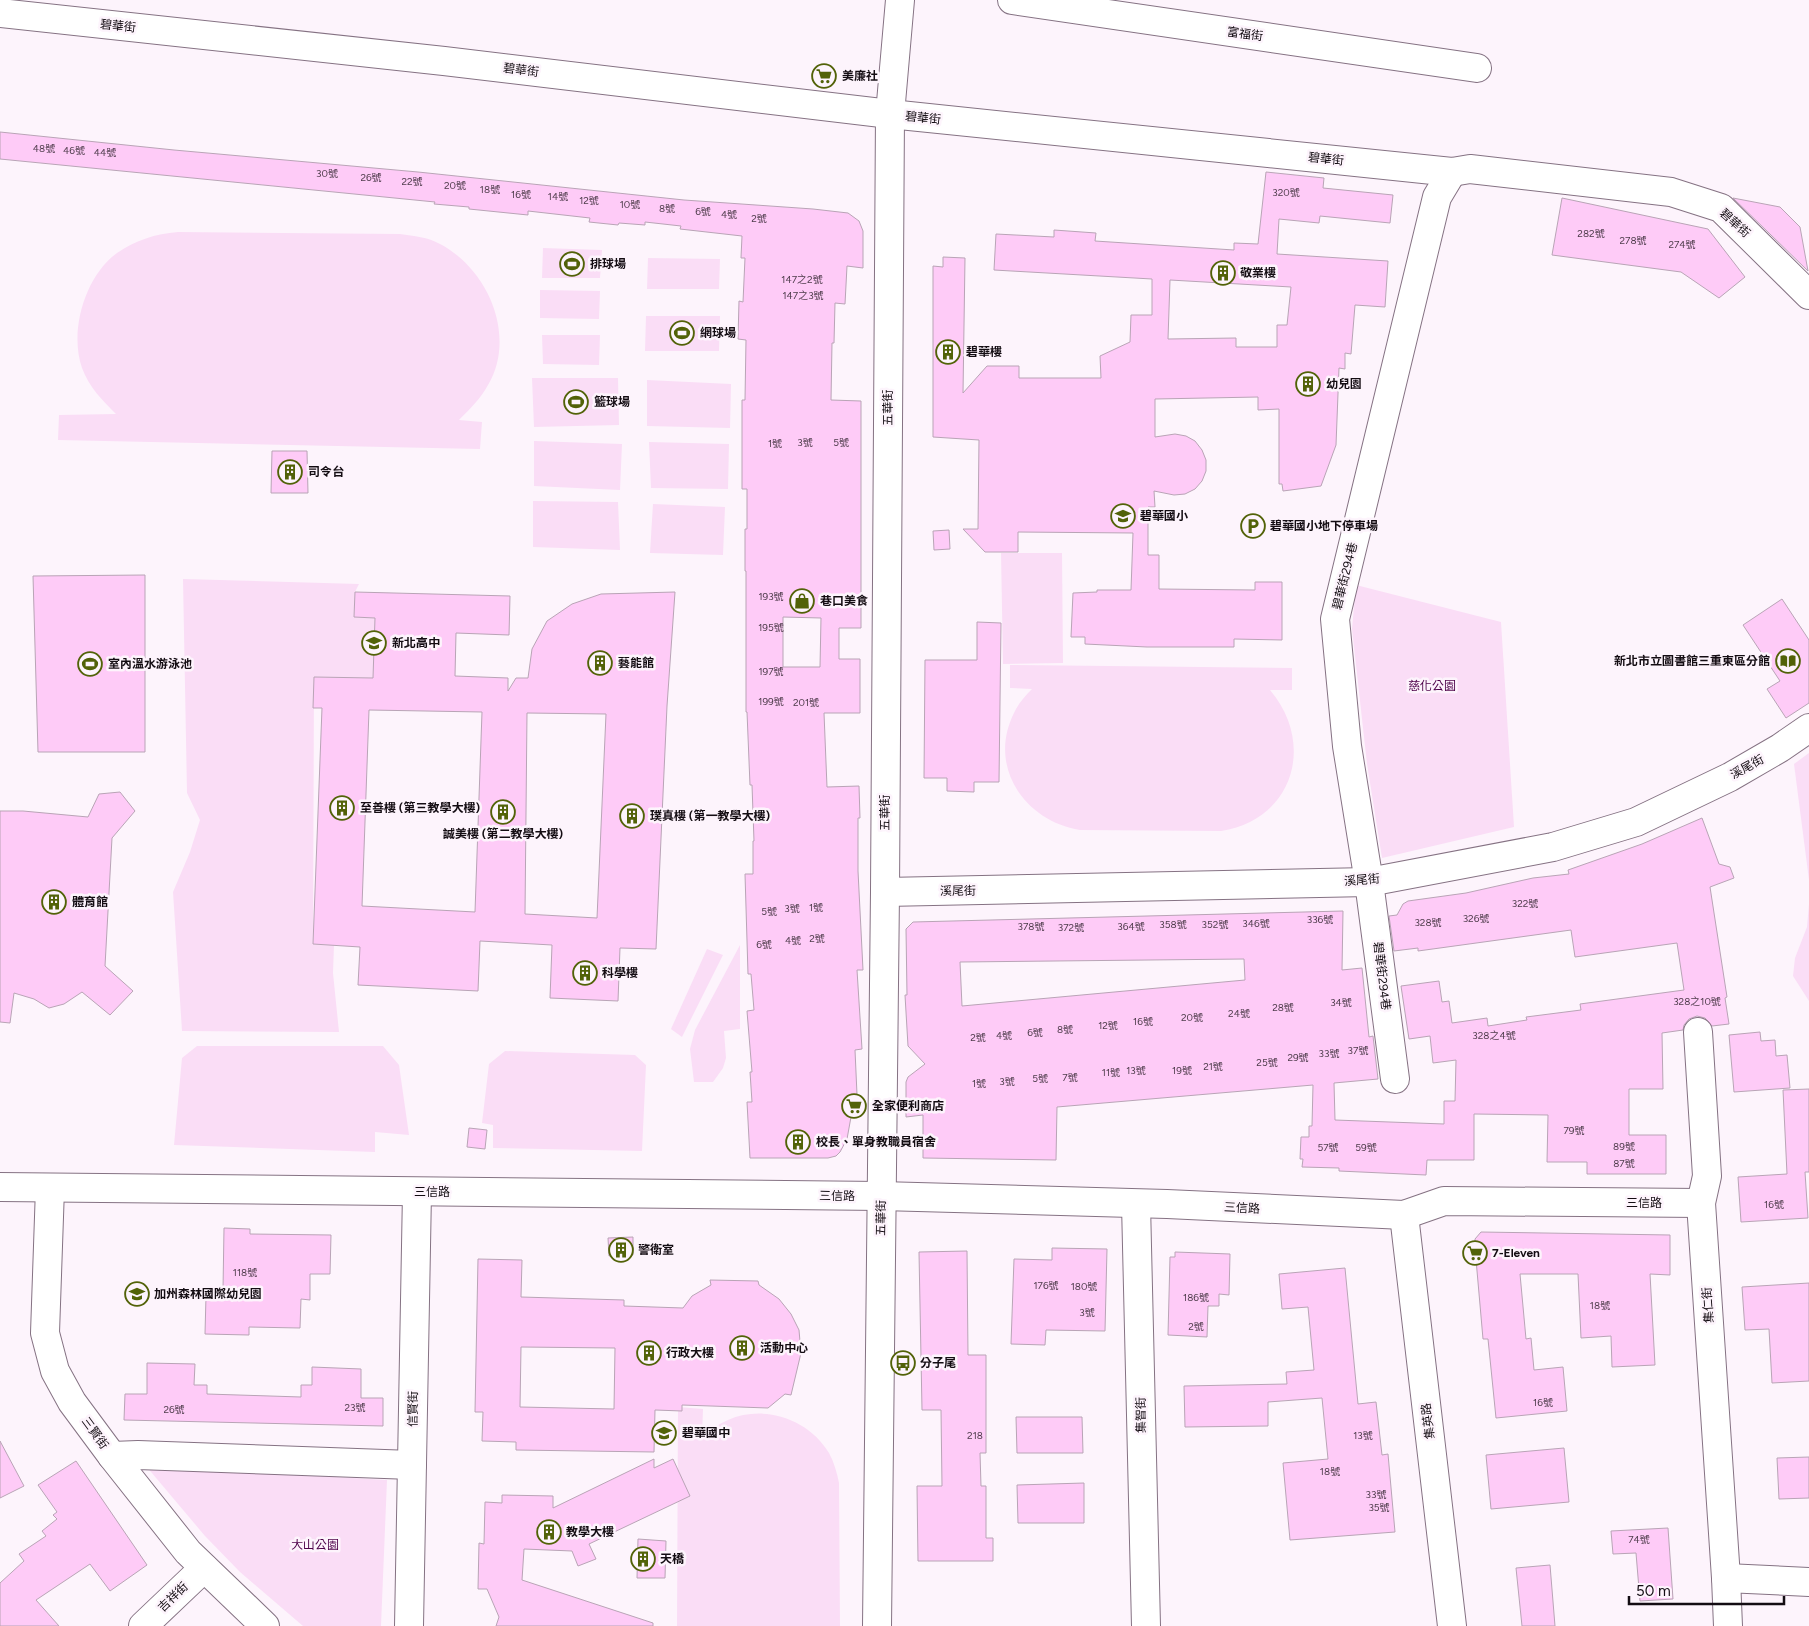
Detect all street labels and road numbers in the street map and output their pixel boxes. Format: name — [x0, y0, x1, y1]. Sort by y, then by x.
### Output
street label: 碧華街 — [99, 17, 137, 35]
street label: 富福街 — [1226, 25, 1264, 43]
street label: 碧華街 — [502, 61, 540, 79]
street label: 碧華街 — [904, 109, 942, 127]
street label: 碧華街 — [1307, 150, 1345, 168]
street label: 碧華街 — [1717, 206, 1753, 240]
street label: 五華街 — [881, 390, 895, 426]
street label: 碧華街294巷 — [1330, 541, 1360, 611]
street label: 溪尾街 — [1728, 752, 1766, 782]
street label: 五華街 — [878, 795, 892, 831]
street label: 溪尾街 — [1343, 871, 1381, 889]
street label: 溪尾街 — [940, 884, 976, 898]
street label: 碧華街294巷 — [1371, 941, 1393, 1011]
street label: 三信路 — [414, 1185, 450, 1199]
street label: 三信路 — [819, 1189, 855, 1203]
street label: 三信路 — [1626, 1196, 1662, 1210]
street label: 五華街 — [874, 1200, 888, 1236]
street label: 三信路 — [1224, 1200, 1260, 1216]
street label: 集仁街 — [1700, 1287, 1716, 1323]
street label: 信賢街 — [406, 1391, 420, 1427]
street label: 集智街 — [1134, 1397, 1148, 1433]
street label: 集英路 — [1419, 1402, 1437, 1440]
street label: 三賢街 — [79, 1414, 111, 1452]
street label: 吉祥街 — [155, 1579, 191, 1615]

